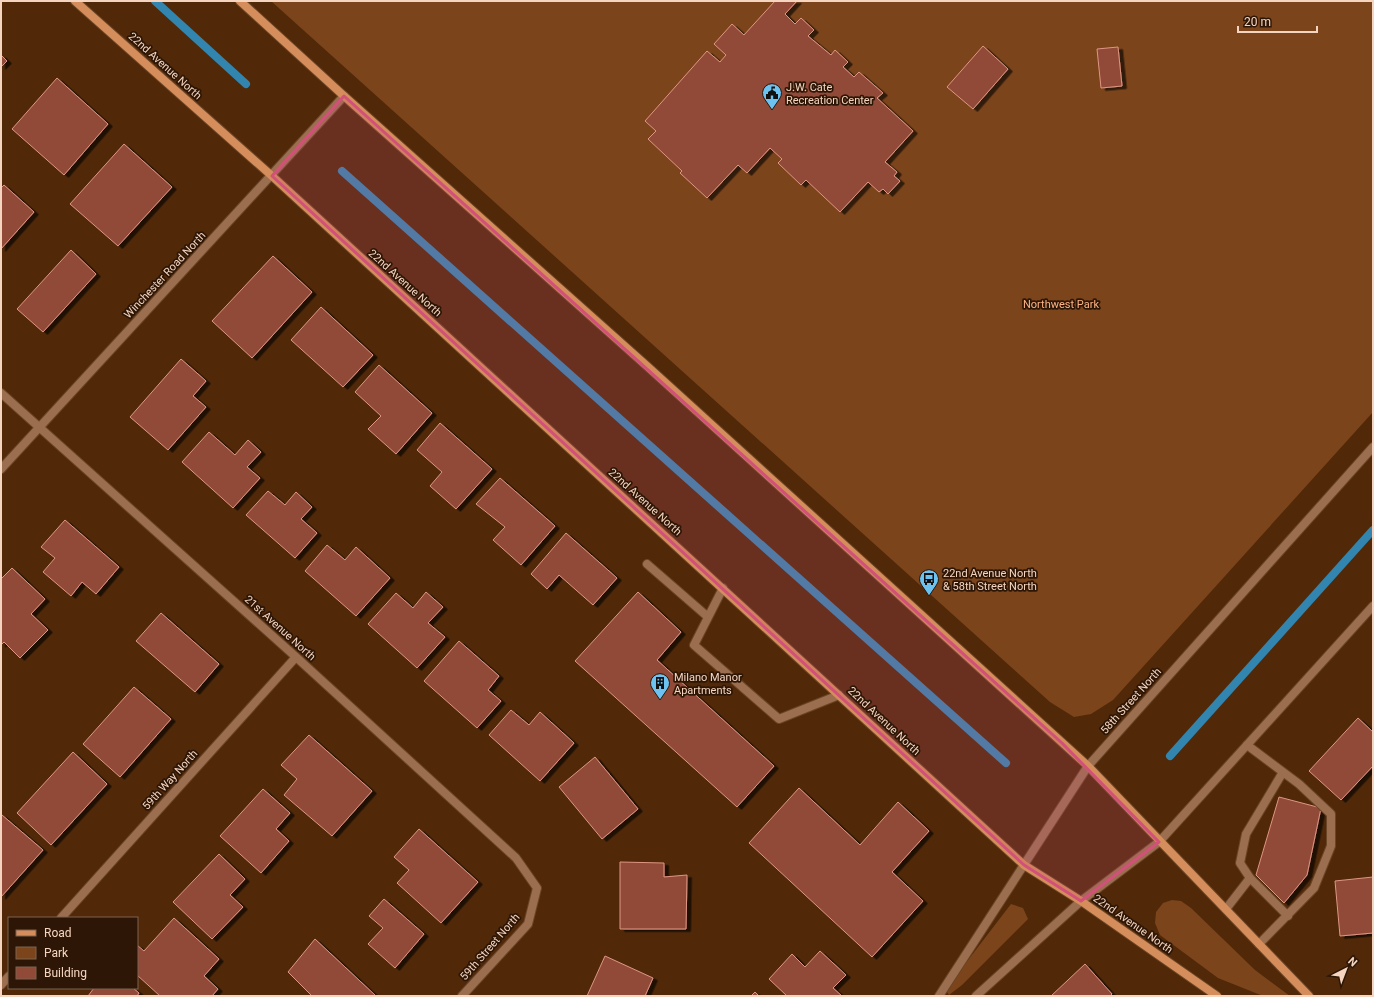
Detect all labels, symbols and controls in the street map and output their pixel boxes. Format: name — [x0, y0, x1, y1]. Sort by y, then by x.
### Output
scale bar — [1238, 8, 1317, 34]
text: 20 m — [1244, 15, 1271, 29]
street label: 22nd Avenue North — [126, 30, 204, 102]
place label: J.W. Cate Recreation Center — [786, 81, 874, 107]
public building icon: J.W. Cate Recreation Center — [761, 82, 783, 110]
street label: Winchester Road North — [122, 229, 208, 321]
street label: 22nd Avenue North — [366, 247, 444, 319]
park label: Northwest Park — [1023, 298, 1099, 311]
street label: 22nd Avenue North — [606, 466, 684, 538]
place label: 22nd Avenue North & 58th Street North — [943, 567, 1037, 593]
bus stop icon: 22nd Avenue North & 58th Street North — [918, 568, 940, 596]
street label: 21st Avenue North — [242, 593, 318, 663]
street label: 58th Street North — [1098, 665, 1164, 737]
place label: Milano Manor Apartments — [674, 671, 742, 697]
building icon: Milano Manor Apartments — [649, 672, 671, 700]
street label: 22nd Avenue North — [845, 684, 923, 758]
street label: 59th Way North — [140, 747, 200, 813]
street label: 22nd Avenue North — [1091, 892, 1175, 956]
street label: 59th Street North — [457, 911, 523, 983]
legend — [8, 917, 138, 989]
text: Road — [44, 926, 72, 940]
text: Park — [44, 946, 69, 960]
north arrow — [1326, 949, 1366, 989]
text: N — [1345, 955, 1360, 970]
text: Building — [44, 966, 87, 980]

